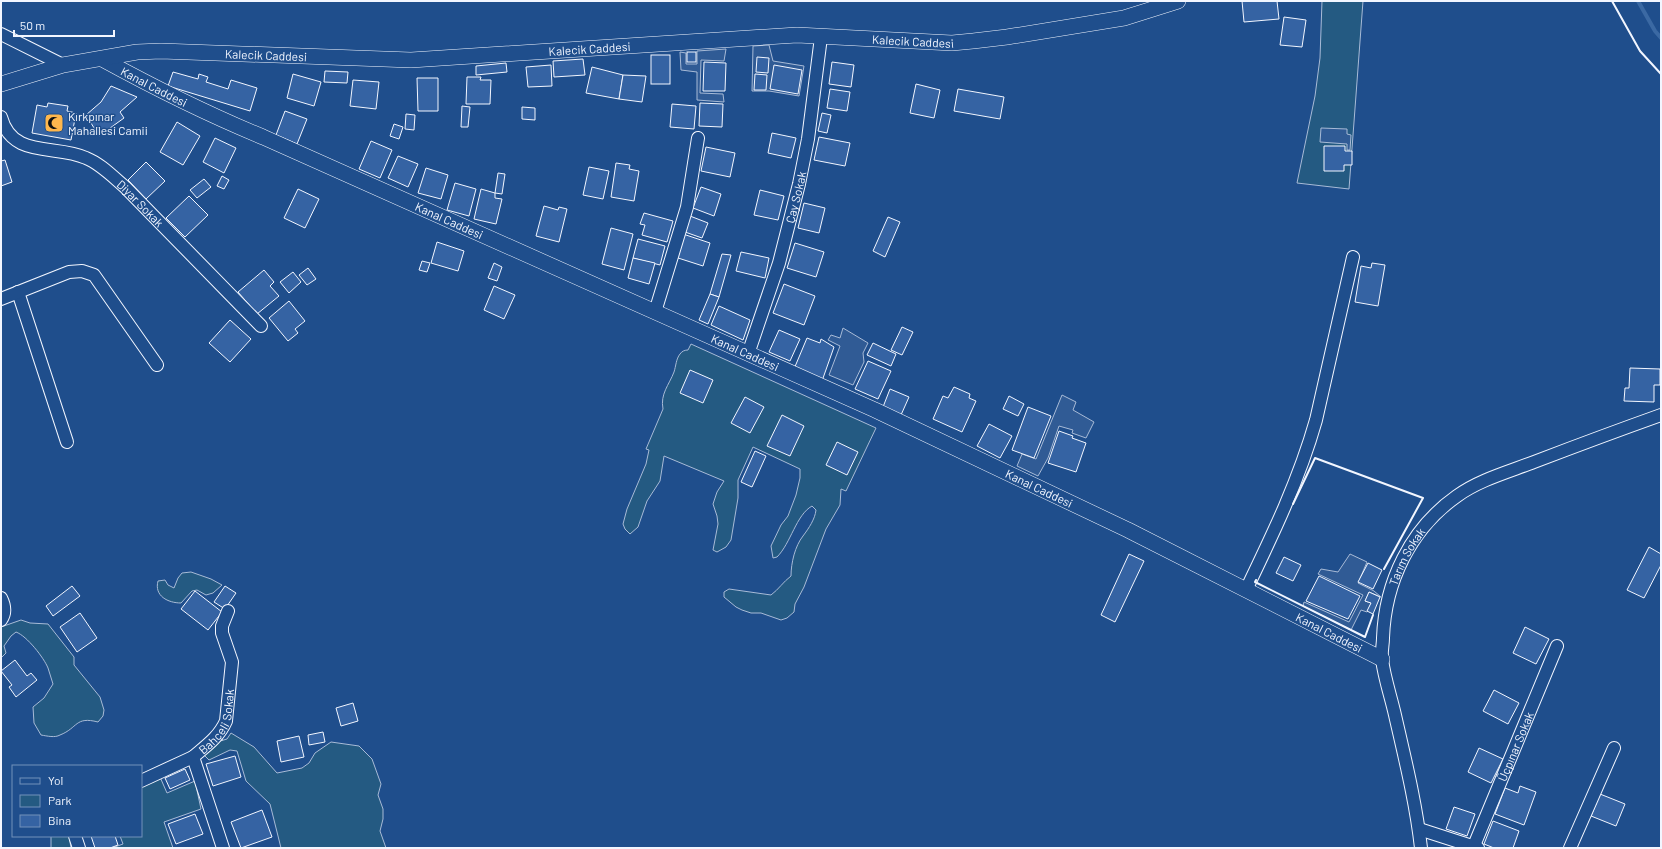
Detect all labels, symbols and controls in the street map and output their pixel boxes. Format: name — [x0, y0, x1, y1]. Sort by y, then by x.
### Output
scale bar — [14, 12, 114, 38]
text: 50 m — [20, 18, 45, 32]
street label: Kalecik Caddesi — [872, 32, 954, 50]
street label: Kalecik Caddesi — [548, 39, 631, 58]
street label: Kalecik Caddesi — [225, 46, 307, 63]
street label: Kanal Caddesi — [119, 64, 190, 109]
place label: Kırkpınar Mahallesi Camii — [68, 109, 148, 137]
mosque icon: Kırkpınar Mahallesi Camii — [43, 112, 65, 134]
street label: Çay Sokak — [782, 170, 808, 225]
street label: Diyar Sokak — [115, 177, 167, 229]
street label: Kanal Caddesi — [413, 199, 485, 241]
street label: Kanal Caddesi — [709, 331, 781, 373]
street label: Kanal Caddesi — [1003, 466, 1075, 510]
street label: Tarım Sokak — [1386, 525, 1427, 587]
street label: Kanal Caddesi — [1294, 610, 1365, 655]
street label: Bahçeli Sokak — [196, 688, 236, 757]
street label: Üçpınar Sokak — [1495, 709, 1536, 783]
legend — [12, 765, 142, 837]
text: Yol — [48, 773, 63, 787]
text: Park — [48, 793, 72, 807]
text: Bina — [48, 813, 71, 827]

